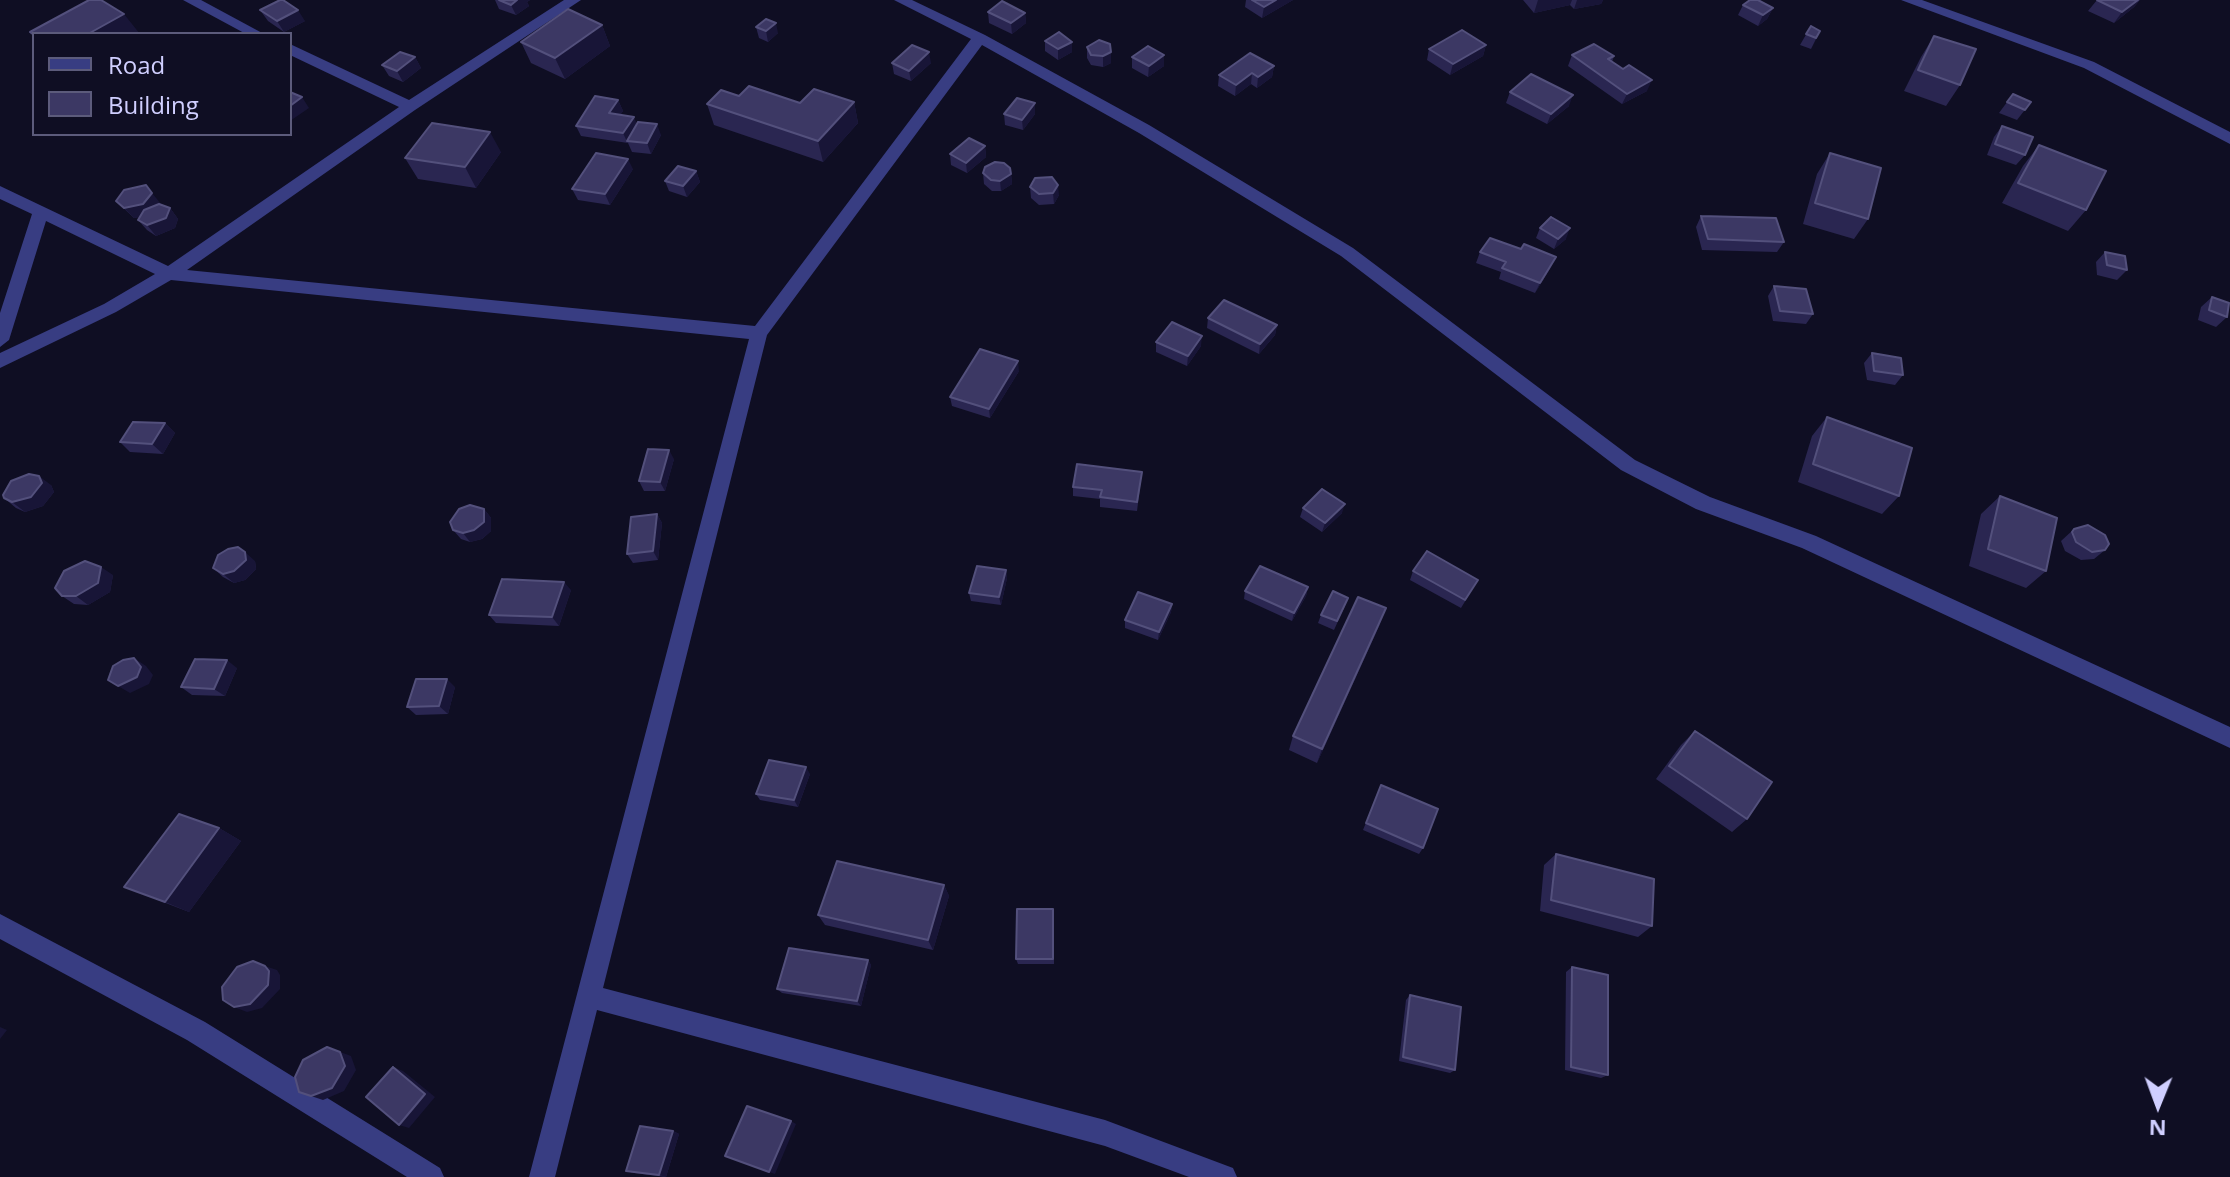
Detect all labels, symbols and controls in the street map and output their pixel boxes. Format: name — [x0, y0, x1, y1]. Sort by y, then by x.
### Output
legend — [32, 32, 292, 136]
text: Road — [108, 48, 165, 81]
text: Building — [108, 88, 199, 121]
north arrow — [2118, 1065, 2198, 1145]
text: N — [2148, 1114, 2167, 1144]

